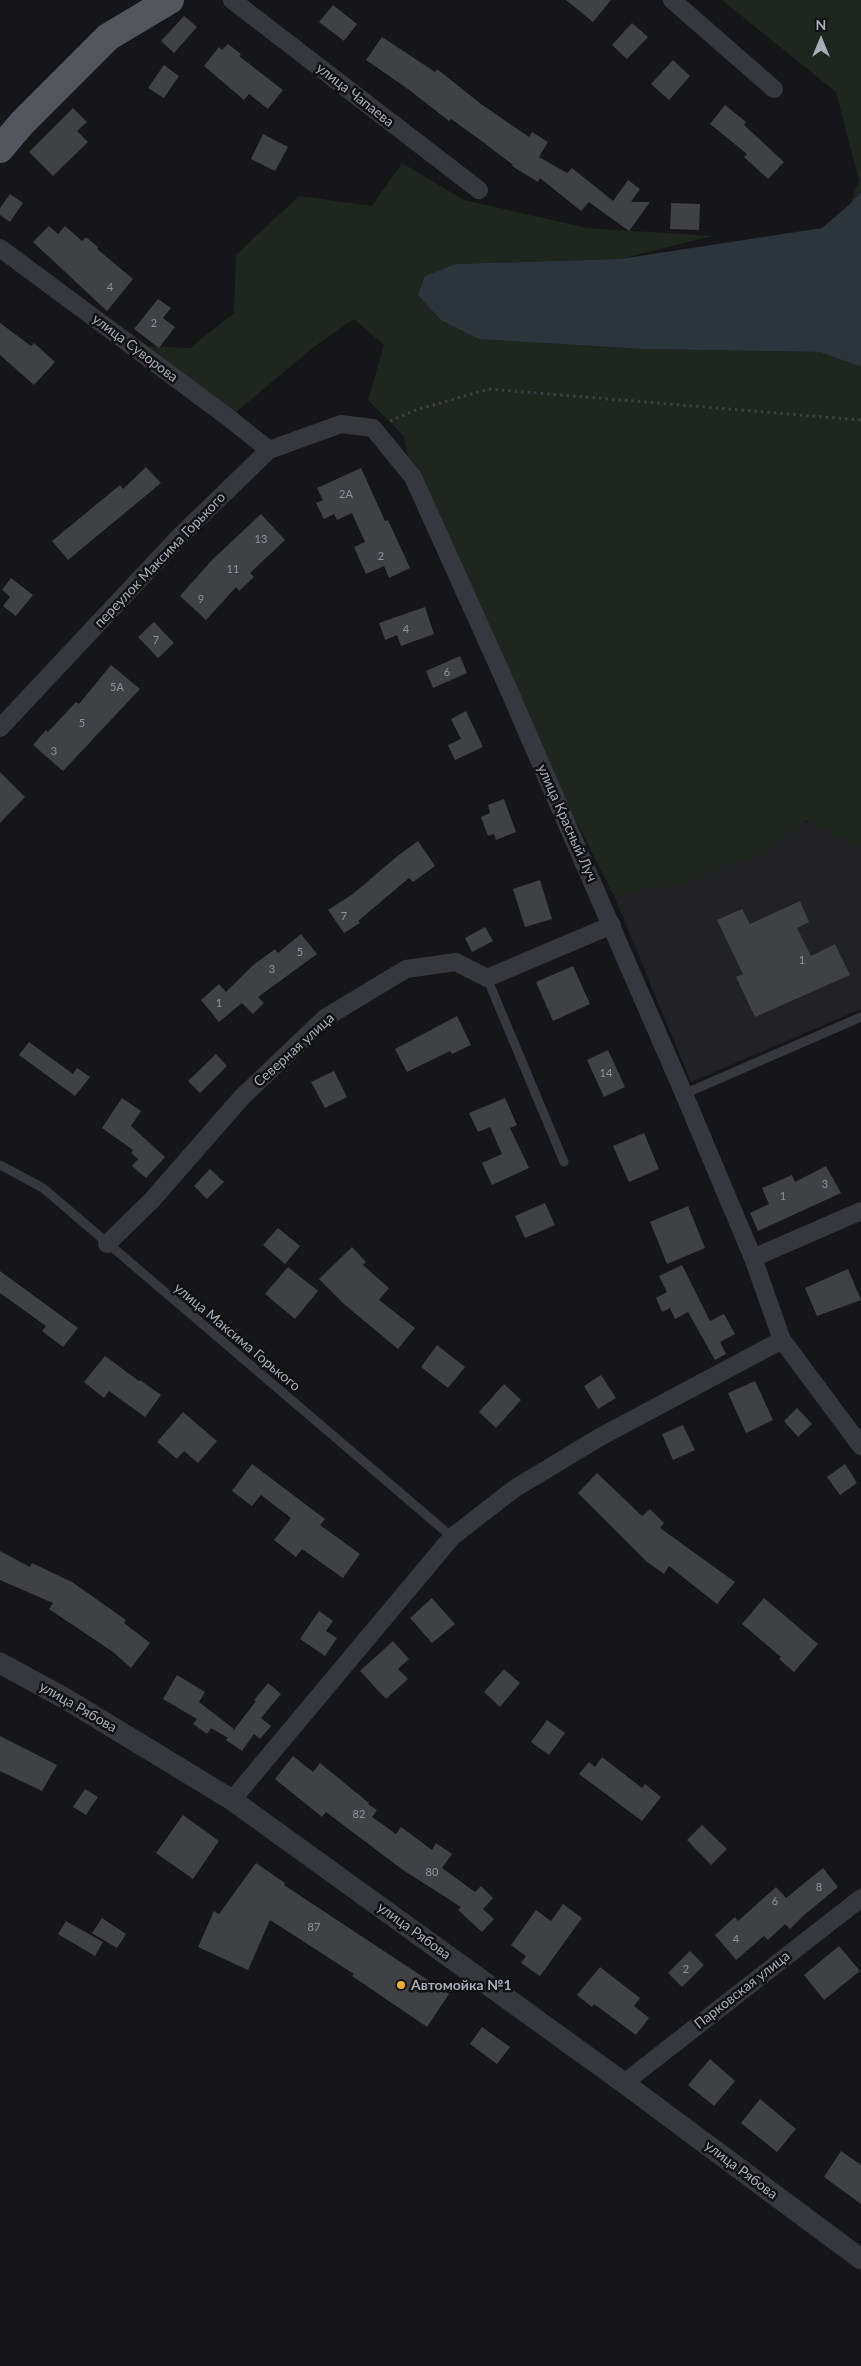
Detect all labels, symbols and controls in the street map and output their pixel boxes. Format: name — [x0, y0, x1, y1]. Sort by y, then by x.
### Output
north arrow — [796, 15, 846, 65]
text: N — [816, 16, 826, 33]
street label: улица Чапаева — [313, 59, 397, 131]
house number: 4 — [107, 280, 113, 294]
street label: улица Суворова — [89, 310, 181, 386]
house number: 2 — [151, 316, 157, 330]
house number: 2А — [339, 487, 353, 501]
street label: переулок Максима Горького — [91, 489, 229, 631]
house number: 13 — [255, 532, 267, 546]
house number: 2 — [378, 549, 384, 563]
house number: 11 — [227, 562, 239, 576]
house number: 9 — [198, 592, 204, 606]
house number: 4 — [403, 622, 409, 636]
house number: 7 — [153, 633, 159, 647]
house number: 6 — [444, 665, 450, 679]
house number: 5А — [110, 680, 124, 694]
house number: 5 — [79, 716, 85, 730]
house number: 3 — [51, 744, 57, 758]
street label: улица Красный Луч — [534, 762, 600, 884]
house number: 7 — [341, 909, 347, 923]
house number: 5 — [297, 945, 303, 959]
house number: 1 — [799, 953, 805, 967]
house number: 3 — [269, 962, 275, 976]
house number: 1 — [216, 996, 222, 1010]
street label: Северная улица — [250, 1010, 338, 1090]
house number: 14 — [600, 1066, 612, 1080]
house number: 3 — [822, 1177, 828, 1191]
house number: 1 — [780, 1189, 786, 1203]
street label: улица Максима Горького — [170, 1279, 304, 1395]
street label: улица Рябова — [36, 1678, 120, 1736]
house number: 82 — [353, 1807, 365, 1821]
house number: 80 — [426, 1865, 438, 1879]
house number: 8 — [816, 1880, 822, 1894]
house number: 6 — [772, 1894, 778, 1908]
street label: улица Рябова — [374, 1899, 454, 1963]
house number: 87 — [308, 1920, 320, 1934]
house number: 4 — [733, 1932, 739, 1946]
street label: Парковская улица — [691, 1948, 793, 2032]
house number: 2 — [683, 1962, 689, 1976]
place label: Автомойка №1 — [411, 1977, 512, 1993]
marker: Автомойка №1 — [395, 1979, 407, 1991]
street label: улица Рябова — [701, 2137, 781, 2203]

